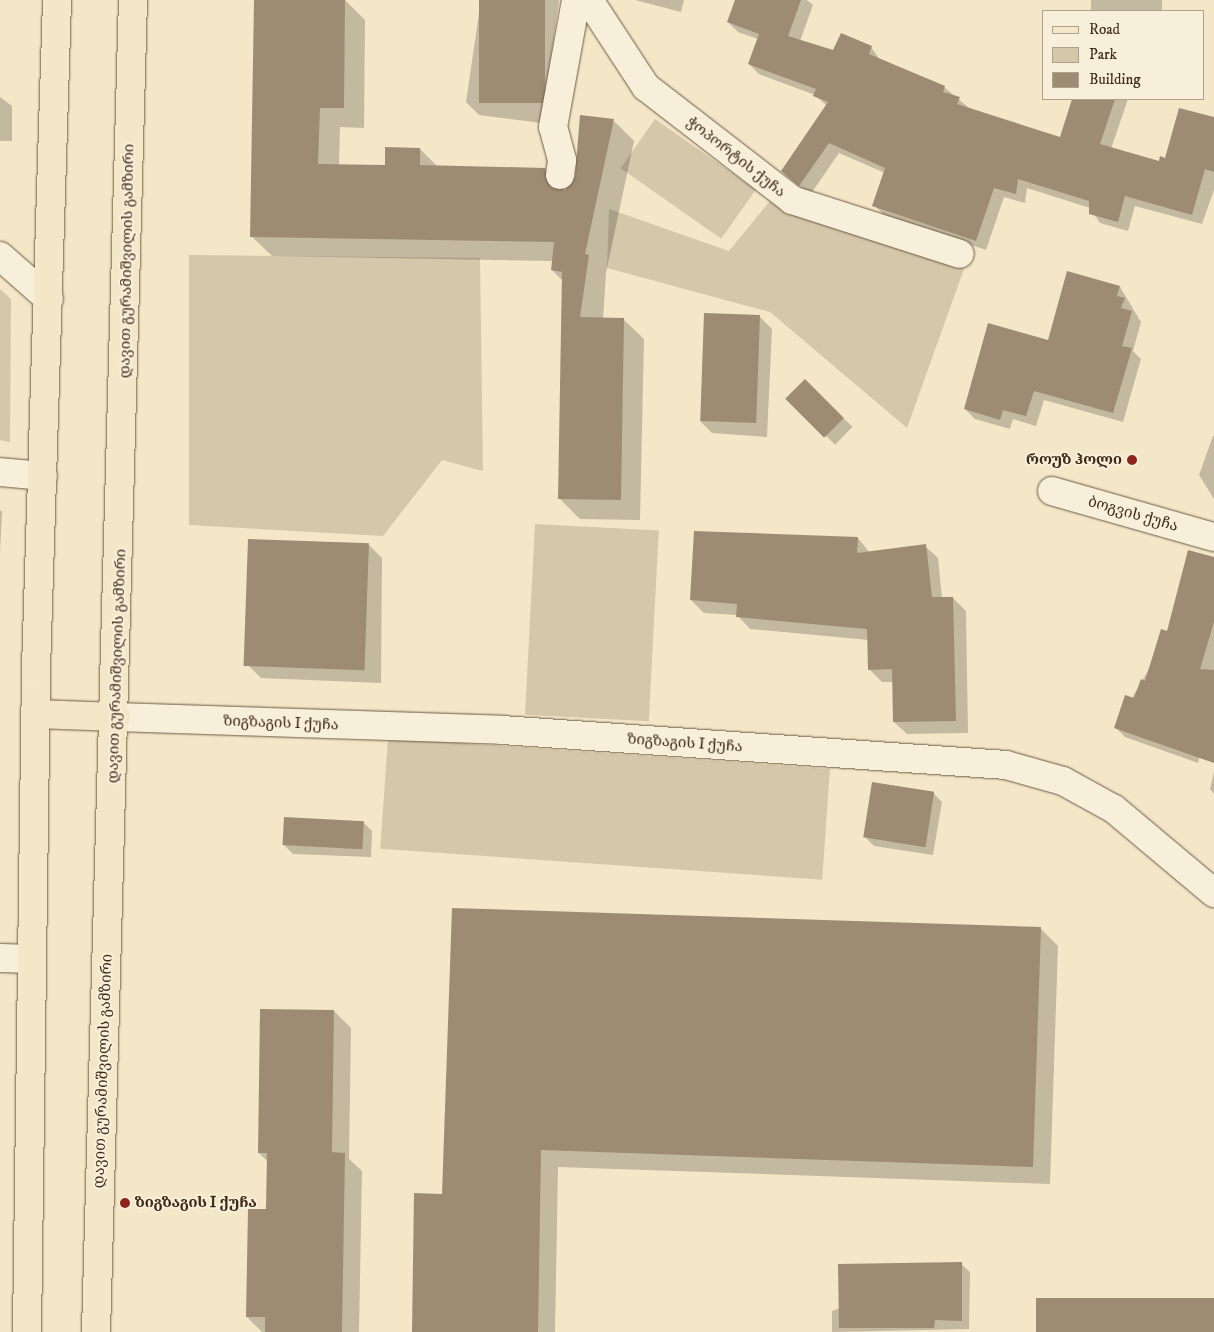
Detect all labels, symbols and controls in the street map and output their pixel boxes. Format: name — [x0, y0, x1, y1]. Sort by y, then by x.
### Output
legend — [1042, 10, 1204, 100]
text: Road — [1089, 20, 1120, 39]
text: Park — [1089, 45, 1117, 64]
text: Building — [1089, 70, 1141, 89]
street label: ჭოპორტის ქუჩა — [683, 113, 789, 201]
street label: დავით გურამიშვილის გამზირი — [116, 144, 138, 378]
place label: როუზ ჰოლი — [1026, 451, 1122, 469]
marker: როუზ ჰოლი — [1126, 454, 1138, 466]
street label: ბოგვის ქუჩა — [1086, 493, 1180, 535]
street label: დავით გურამიშვილის გამზირი — [104, 548, 130, 784]
street label: ზიგზაგის I ქუჩა — [223, 712, 339, 734]
street label: ზიგზაგის I ქუჩა — [627, 730, 743, 756]
street label: დავით გურამიშვილის გამზირი — [90, 953, 116, 1189]
place label: ზიგზაგის I ქუჩა — [135, 1194, 257, 1212]
marker: ზიგზაგის I ქუჩა — [119, 1197, 131, 1209]

